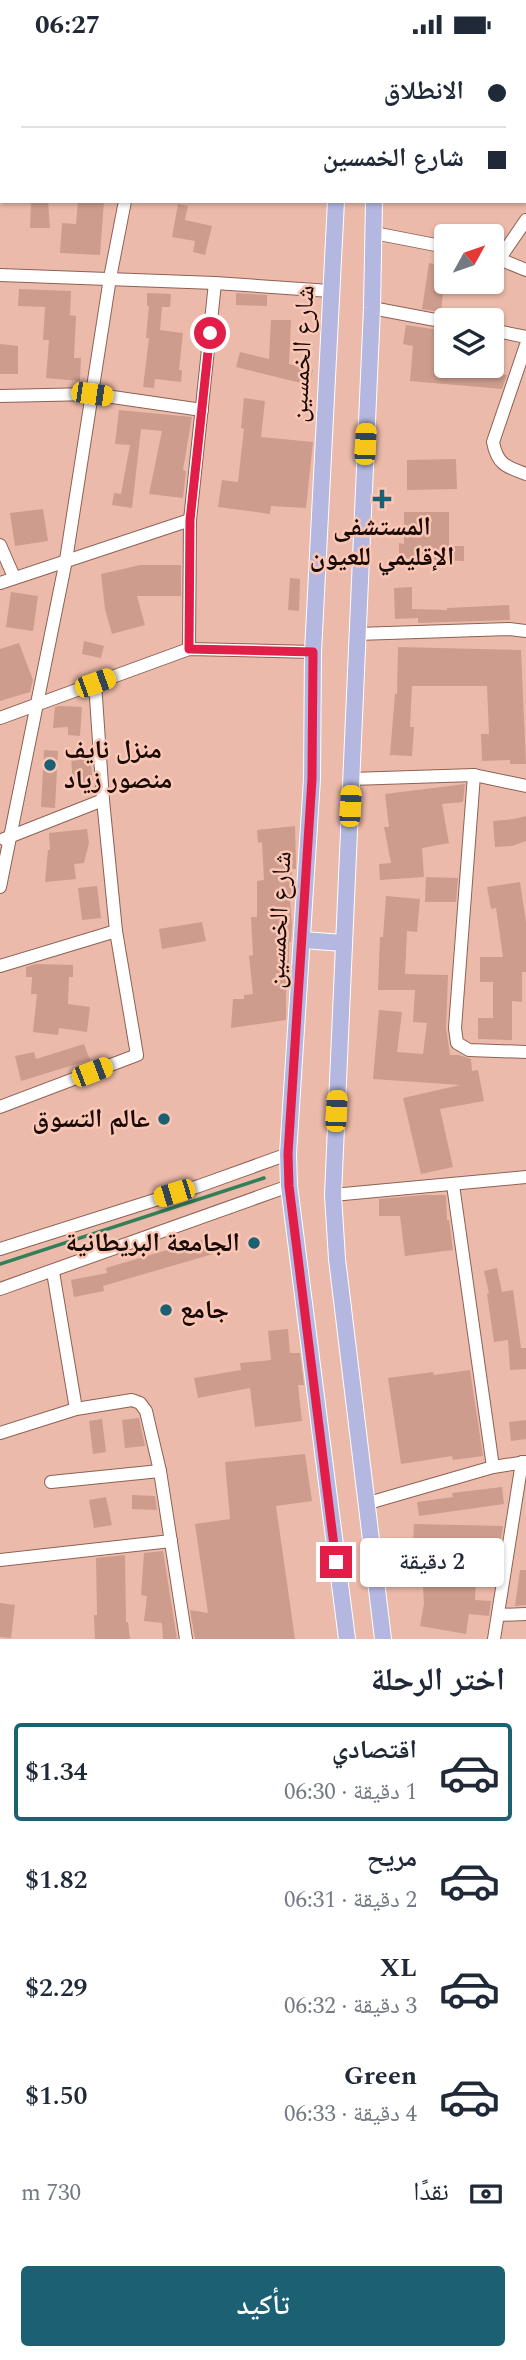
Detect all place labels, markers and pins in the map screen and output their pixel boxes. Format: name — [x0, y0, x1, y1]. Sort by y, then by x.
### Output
marker: المستشفى الإقليمي للعيون — [372, 489, 392, 509]
place label: المستشفى الإقليمي للعيون — [309, 507, 455, 577]
place label: منزل نايف منصور زياد — [64, 730, 172, 800]
marker: منزل نايف منصور زياد — [42, 757, 58, 773]
place label: عالم التسوق — [32, 1099, 150, 1139]
marker: عالم التسوق — [156, 1111, 172, 1127]
place label: الجامعة البريطانية — [66, 1223, 240, 1263]
marker: الجامعة البريطانية — [246, 1235, 262, 1251]
place label: جامع — [180, 1290, 229, 1330]
marker: جامع — [158, 1302, 174, 1318]

